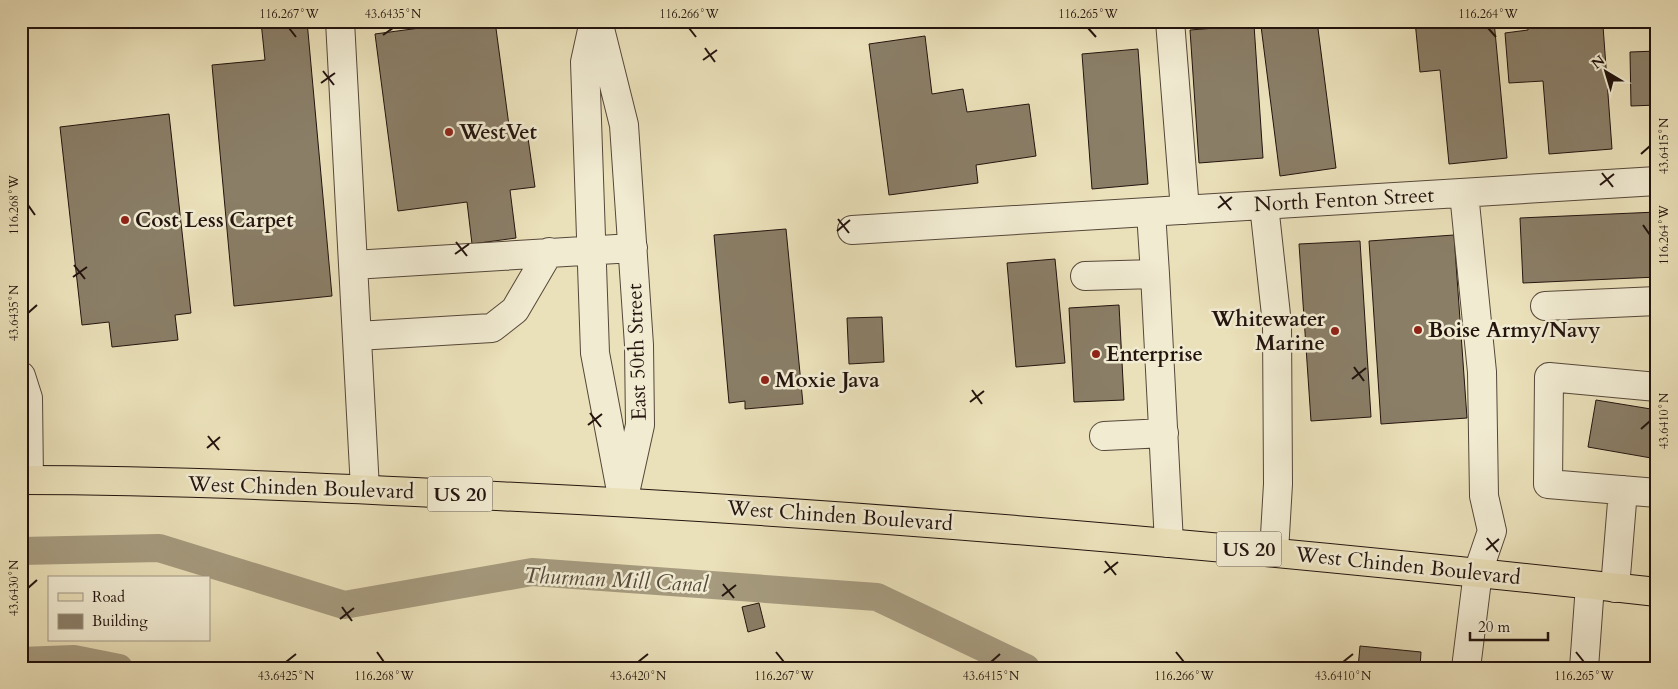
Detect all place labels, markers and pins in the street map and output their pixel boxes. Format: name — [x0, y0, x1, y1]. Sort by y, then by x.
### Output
place label: WestVet — [458, 118, 538, 147]
marker: WestVet — [443, 126, 455, 138]
place label: Cost Less Carpet — [135, 206, 294, 235]
marker: Cost Less Carpet — [119, 214, 131, 226]
place label: Whitewater Marine — [1210, 305, 1326, 358]
place label: Boise Army/Navy — [1428, 316, 1600, 345]
marker: Boise Army/Navy — [1412, 324, 1424, 336]
marker: Whitewater Marine — [1329, 325, 1341, 337]
place label: Enterprise — [1106, 340, 1203, 369]
marker: Enterprise — [1090, 348, 1102, 360]
place label: Moxie Java — [775, 366, 880, 395]
marker: Moxie Java — [759, 374, 771, 386]

